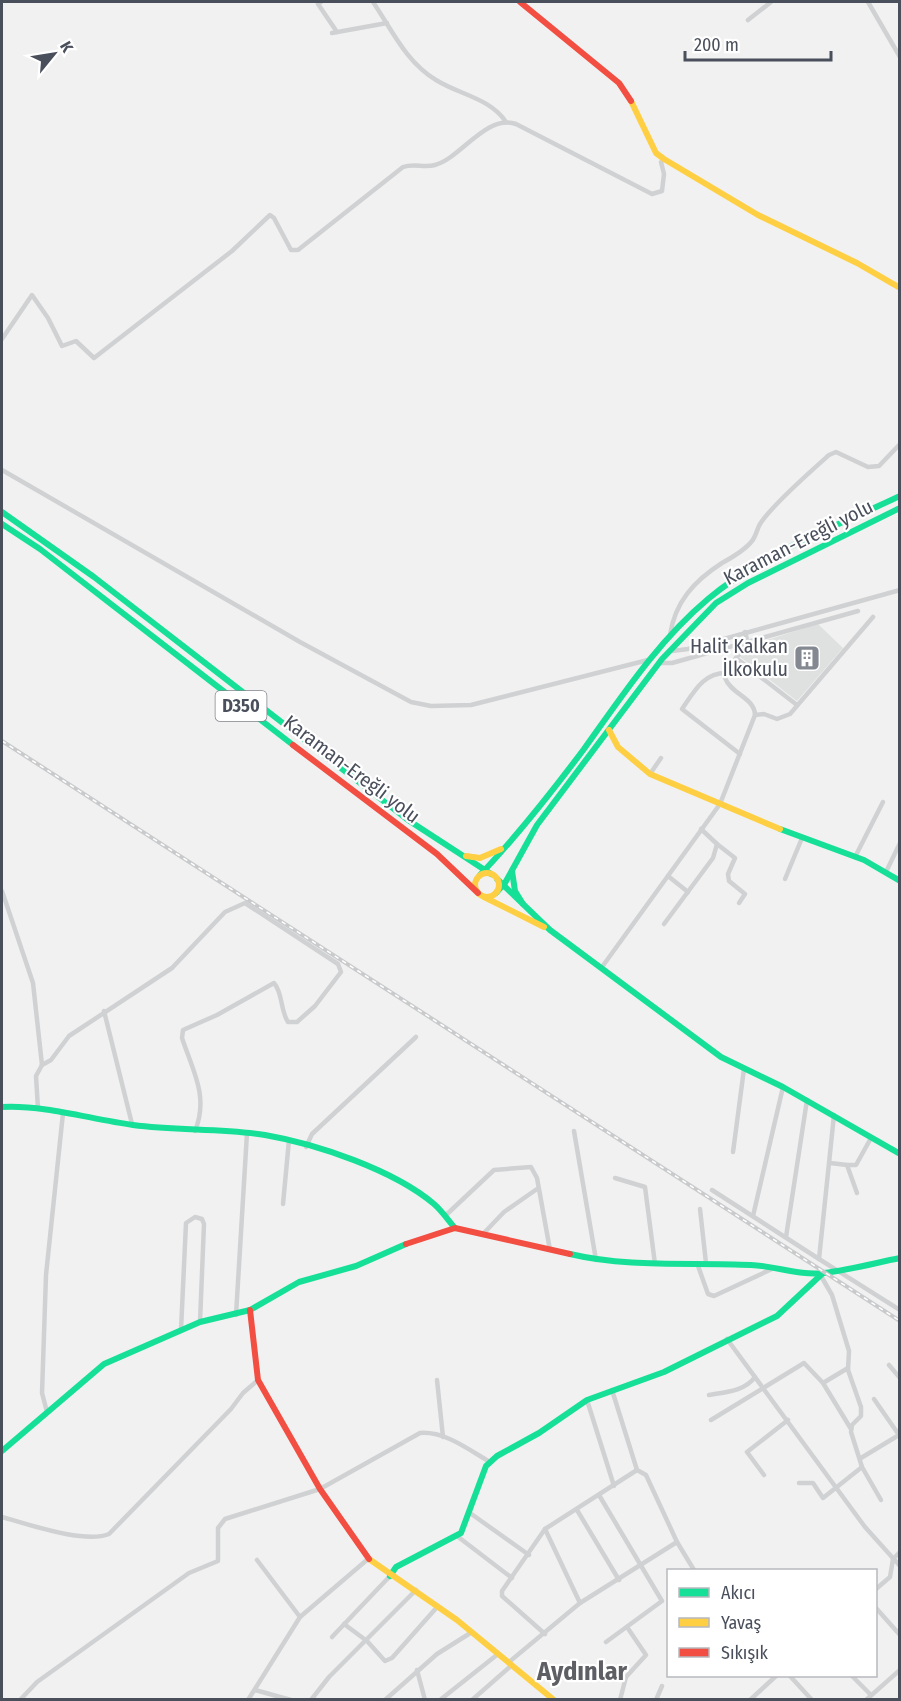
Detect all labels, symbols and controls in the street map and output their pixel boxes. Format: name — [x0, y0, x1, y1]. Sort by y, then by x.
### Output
north arrow — [24, 24, 84, 84]
scale bar — [685, 24, 830, 62]
text: 200 m — [694, 34, 739, 56]
text: K — [56, 38, 77, 56]
street label: Karaman-Ereğli yolu — [719, 494, 877, 590]
place label: Halit Kalkan İlkokulu — [690, 634, 788, 681]
building icon: Halit Kalkan İlkokulu — [792, 643, 822, 673]
road number: D350 — [216, 691, 266, 721]
street label: Karaman-Ereğli yolu — [279, 710, 425, 828]
legend — [667, 1569, 877, 1677]
text: Akıcı — [721, 1582, 756, 1604]
text: Yavaş — [721, 1612, 762, 1634]
text: Sıkışık — [721, 1642, 769, 1664]
district label: Aydınlar — [536, 1656, 628, 1687]

